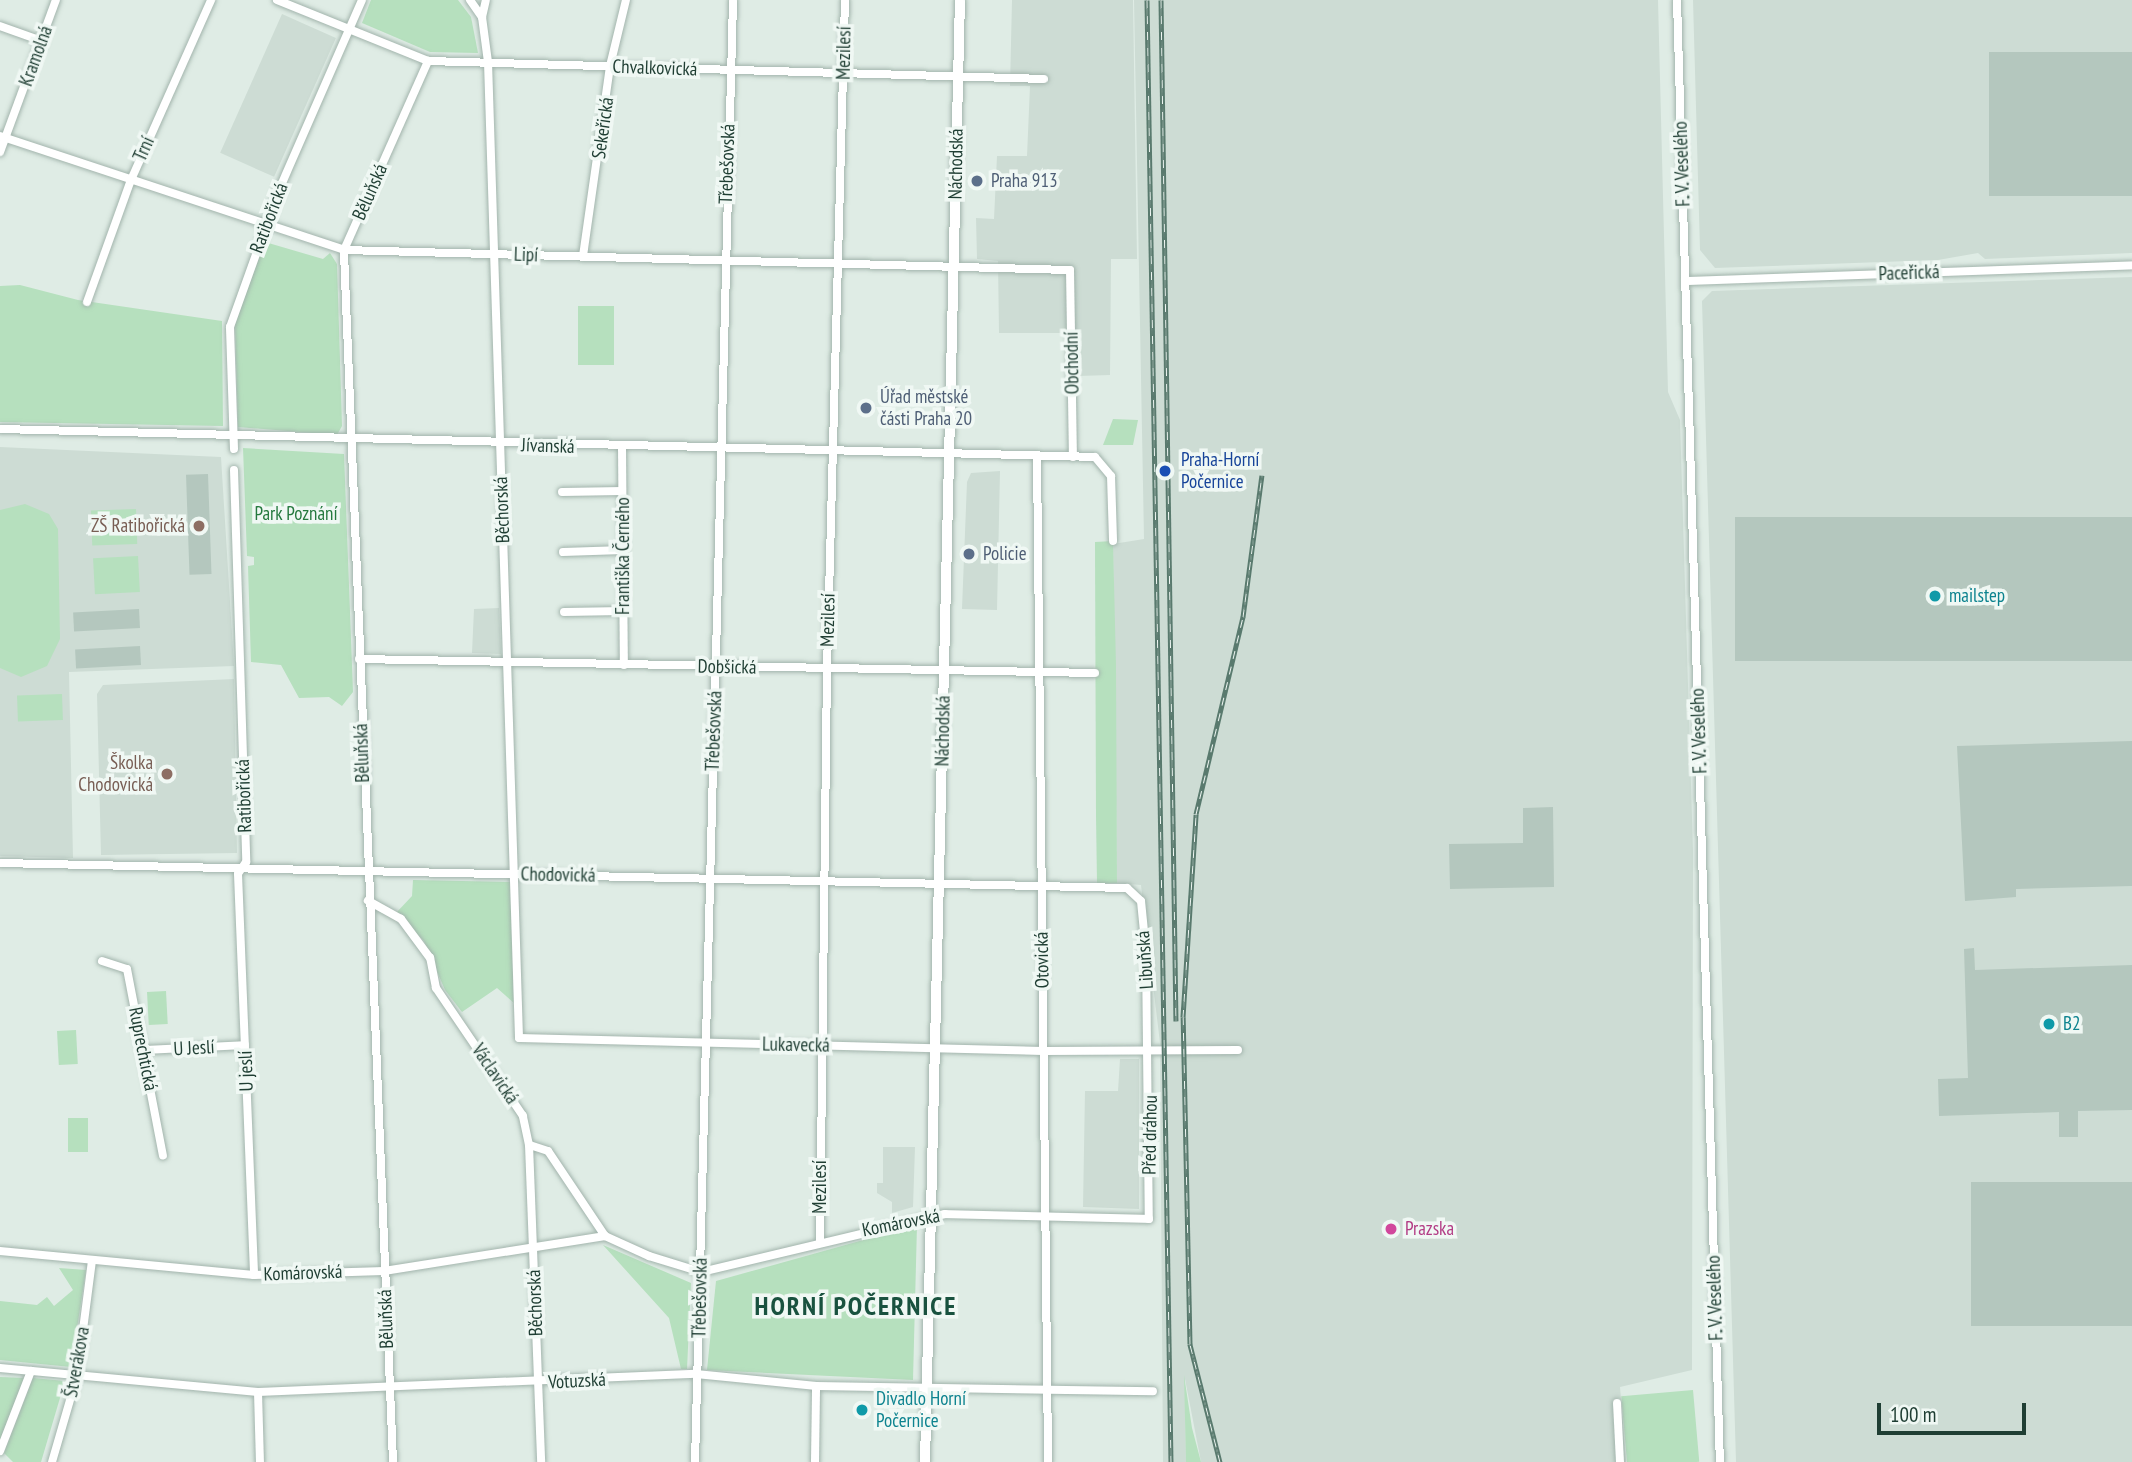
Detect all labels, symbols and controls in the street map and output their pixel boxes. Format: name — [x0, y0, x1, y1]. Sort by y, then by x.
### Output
street label: Kramolná — [15, 23, 57, 89]
street label: Mezilesí — [832, 26, 856, 80]
street label: Chvalkovická — [612, 55, 698, 81]
street label: Sekeřická — [587, 96, 619, 160]
street label: F. V. Veselého — [1669, 119, 1695, 209]
street label: Třebešovská — [714, 123, 740, 205]
street label: Náchodská — [944, 128, 968, 200]
street label: Trní — [129, 133, 159, 165]
street label: Běluňská — [348, 160, 392, 224]
place label: Praha 913 — [991, 170, 1057, 192]
marker: Praha 913 — [969, 173, 985, 189]
street label: Ratibořická — [245, 180, 293, 256]
street label: Lipí — [513, 243, 539, 267]
street label: Paceřická — [1878, 261, 1940, 285]
street label: Obchodní — [1060, 331, 1084, 395]
place label: Úřad městské části Praha 20 — [880, 386, 972, 430]
marker: Úřad městské části Praha 20 — [858, 400, 874, 416]
street label: Jívanská — [521, 434, 575, 458]
place label: Praha-Horní Počernice — [1181, 449, 1259, 493]
marker: Praha-Horní Počernice — [1155, 461, 1175, 481]
street label: Běchorská — [489, 476, 515, 544]
street label: Františka Černého — [612, 497, 634, 615]
park label: Park Poznání — [254, 503, 338, 525]
place label: ZŠ Ratibořická — [91, 515, 185, 537]
marker: ZŠ Ratibořická — [191, 518, 207, 534]
place label: Policie — [983, 543, 1027, 565]
marker: Policie — [961, 546, 977, 562]
place label: mailstep — [1949, 585, 2005, 607]
marker: mailstep — [1927, 588, 1943, 604]
street label: Mezilesí — [816, 593, 840, 647]
street label: Dobšická — [697, 655, 757, 679]
street label: F. V. Veselého — [1686, 686, 1712, 776]
street label: Třebešovská — [701, 690, 727, 772]
street label: Náchodská — [931, 695, 955, 767]
street label: Běluňská — [350, 723, 374, 783]
place label: Školka Chodovická — [78, 752, 153, 796]
street label: Ratibořická — [231, 759, 257, 833]
marker: Školka Chodovická — [159, 766, 175, 782]
street label: Chodovická — [520, 863, 596, 887]
street label: Libuňská — [1132, 930, 1158, 990]
street label: Otovická — [1030, 931, 1054, 989]
street label: Ruprechtická — [124, 1005, 162, 1093]
place label: B2 — [2063, 1013, 2080, 1035]
marker: B2 — [2041, 1016, 2057, 1032]
street label: Lukavecká — [762, 1033, 830, 1057]
street label: U Jeslí — [173, 1036, 215, 1060]
street label: Václavická — [467, 1040, 523, 1108]
street label: U jeslí — [234, 1050, 258, 1092]
street label: Před dráhou — [1138, 1095, 1162, 1175]
street label: Mezilesí — [809, 1160, 831, 1214]
street label: Komárovská — [860, 1204, 942, 1242]
place label: Prazska — [1405, 1218, 1454, 1240]
marker: Prazska — [1383, 1221, 1399, 1237]
street label: F. V. Veselého — [1702, 1253, 1728, 1343]
street label: Třebešovská — [688, 1258, 712, 1338]
street label: Komárovská — [263, 1260, 343, 1286]
street label: Běchorská — [522, 1269, 548, 1337]
street label: Běluňská — [374, 1289, 398, 1349]
district label: HORNÍ POČERNICE — [756, 1290, 956, 1322]
street label: Štverákova — [60, 1325, 94, 1399]
street label: Votuzská — [548, 1368, 606, 1394]
place label: Divadlo Horní Počernice — [876, 1388, 966, 1432]
scale bar — [1880, 1388, 2029, 1432]
text: 100 m — [1890, 1401, 1936, 1428]
marker: Divadlo Horní Počernice — [854, 1402, 870, 1418]

